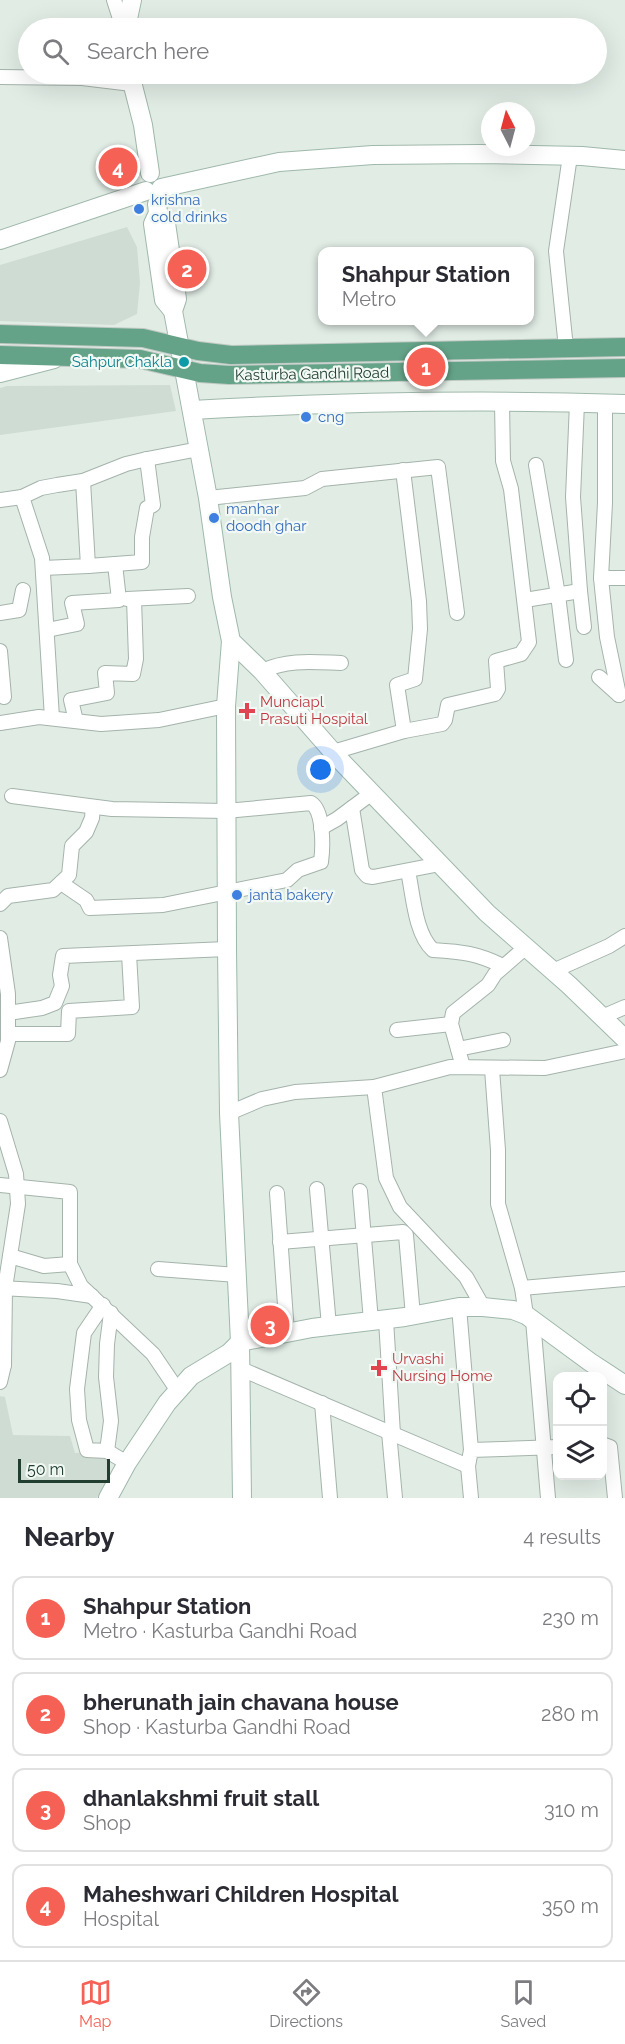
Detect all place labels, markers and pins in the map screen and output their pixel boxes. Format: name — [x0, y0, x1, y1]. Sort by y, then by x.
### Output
pin: 4 — [98, 144, 138, 190]
place label: krishna cold drinks — [151, 191, 227, 226]
marker: krishna cold drinks — [132, 202, 146, 216]
pin: 2 — [168, 246, 207, 292]
pin: 1 — [406, 344, 446, 389]
place label: Sahpur Chakla — [72, 353, 172, 371]
marker: Sahpur Chakla — [177, 355, 191, 369]
place label: cng — [318, 408, 344, 426]
marker: cng — [299, 410, 313, 424]
place label: manhar doodh ghar — [226, 500, 307, 535]
marker: manhar doodh ghar — [207, 511, 221, 525]
place label: Munciapl Prasuti Hospital — [260, 693, 369, 728]
marker: Munciapl Prasuti Hospital — [238, 702, 256, 720]
place label: janta bakery — [247, 886, 333, 904]
marker: janta bakery — [230, 888, 244, 902]
pin: 3 — [250, 1302, 290, 1348]
place label: Urvashi Nursing Home — [392, 1350, 493, 1385]
marker: Urvashi Nursing Home — [370, 1359, 388, 1377]

